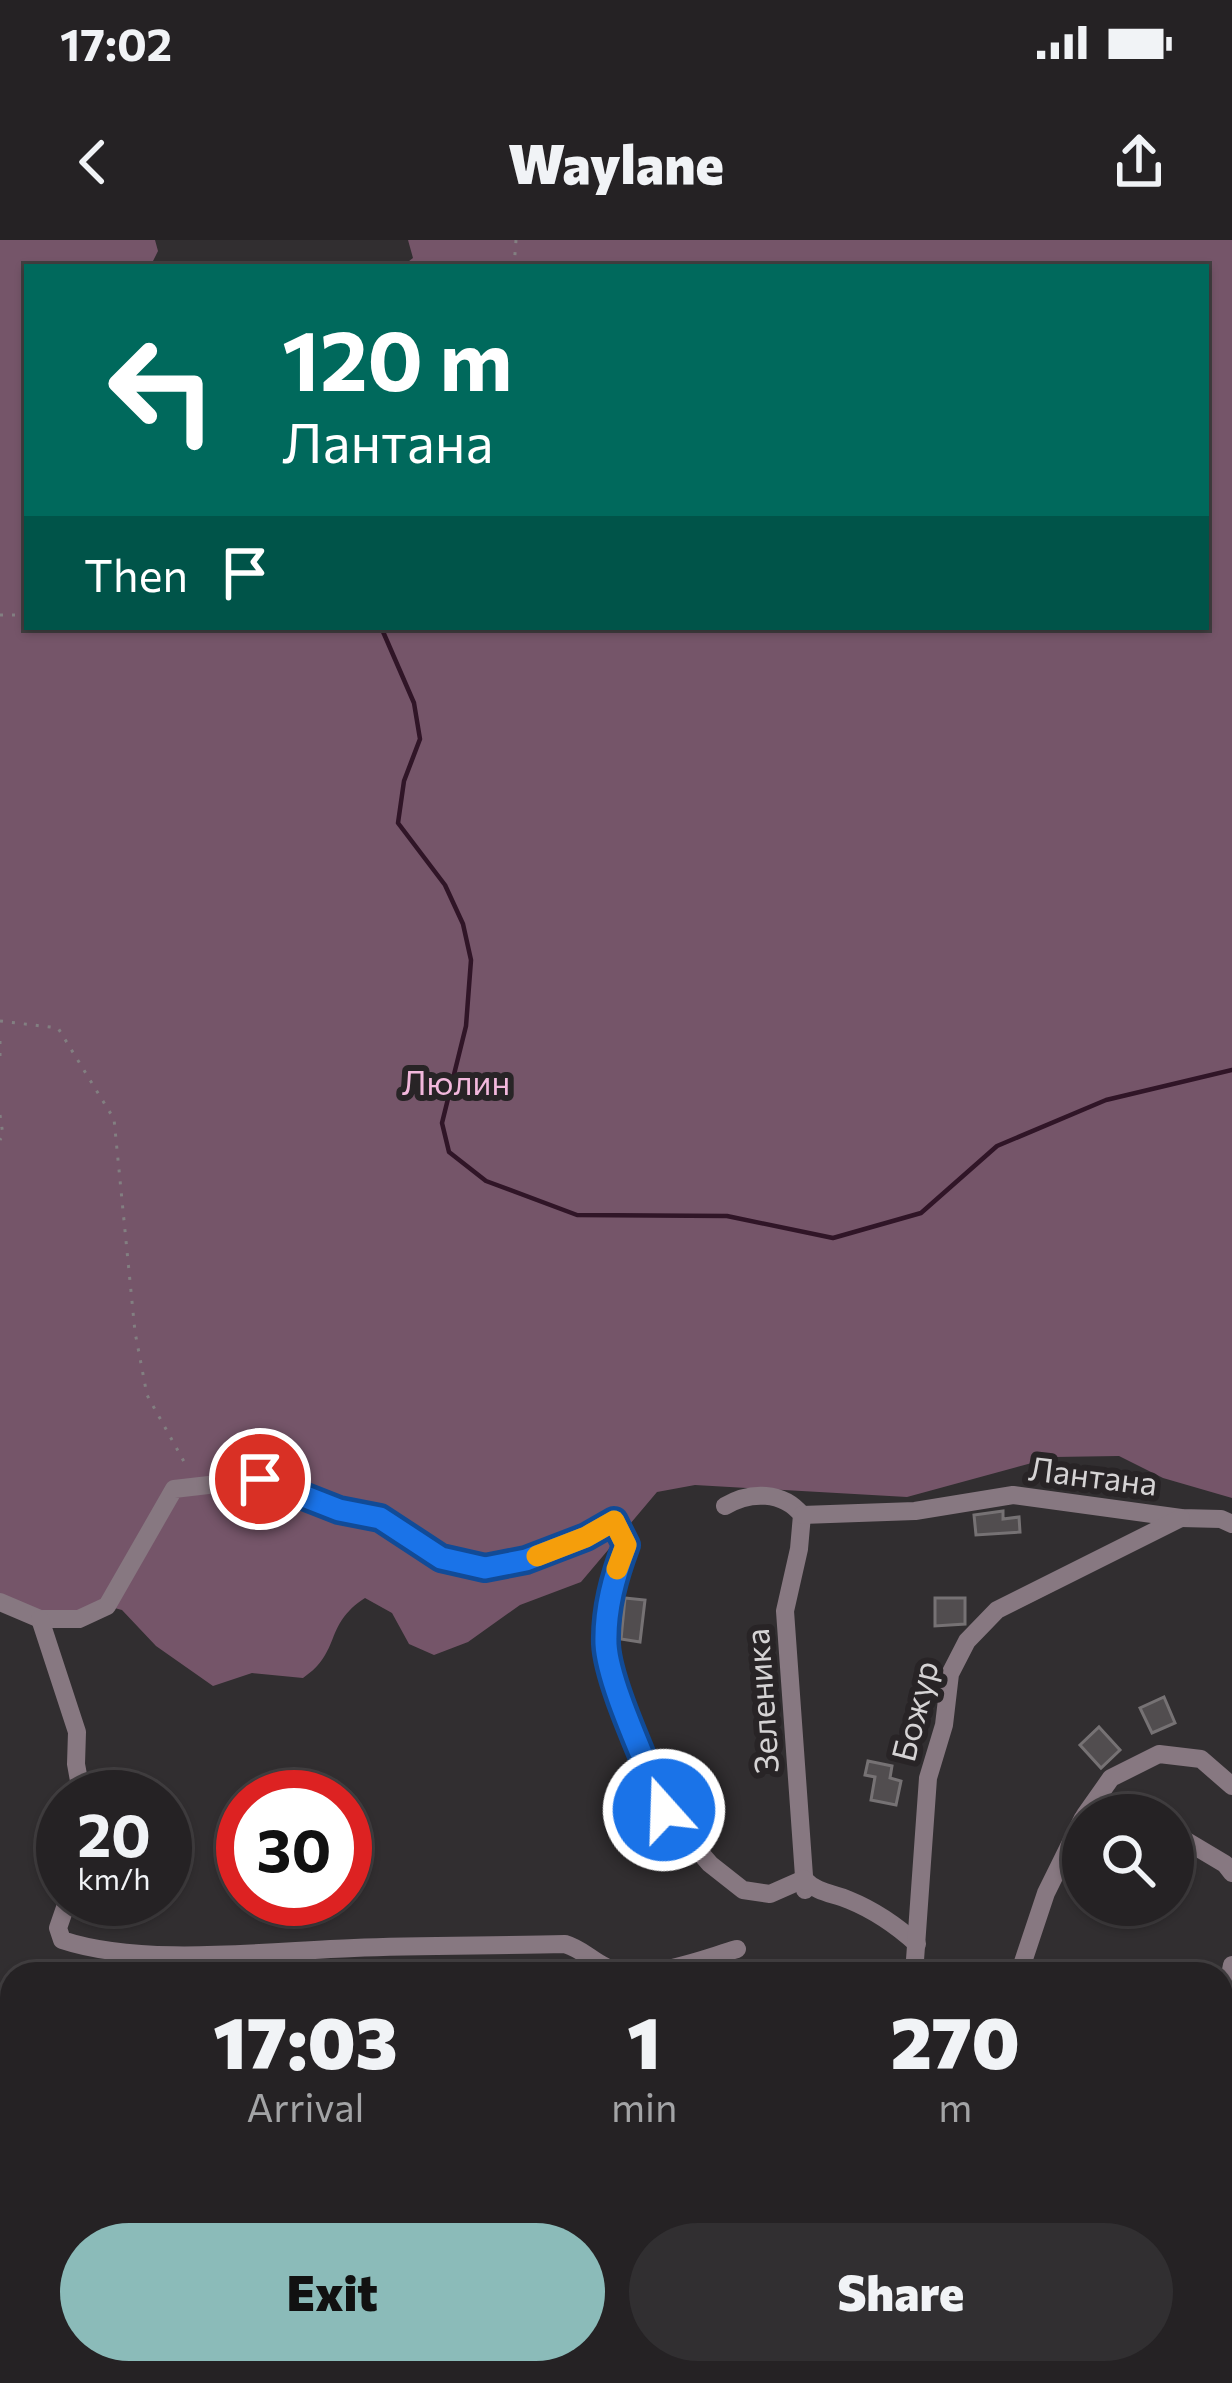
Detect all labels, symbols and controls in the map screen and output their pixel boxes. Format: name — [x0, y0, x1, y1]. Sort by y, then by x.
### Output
text: 17:02 — [60, 15, 172, 70]
icon: back — [60, 129, 126, 195]
text: Waylane — [508, 129, 724, 195]
icon: share — [1106, 129, 1172, 195]
text: 120 m — [282, 306, 512, 408]
icon: left — [84, 312, 240, 468]
text: Лантана — [282, 408, 494, 474]
icon: arrive — [212, 540, 278, 606]
text: Then — [84, 546, 188, 601]
park label: Люлин — [402, 1061, 510, 1102]
pin — [209, 1428, 311, 1530]
icon: arrive — [227, 1446, 293, 1512]
street label: Лантана — [1027, 1446, 1160, 1503]
street label: Зеленика — [735, 1627, 786, 1775]
street label: Божур — [881, 1656, 946, 1765]
position arrow — [601, 1747, 727, 1873]
speed limit sign: 30 — [216, 1770, 372, 1926]
map controls — [1062, 1794, 1194, 1926]
button: search — [1062, 1794, 1194, 1926]
text: 20 — [77, 1796, 151, 1869]
text: km/h — [78, 1859, 150, 1896]
text: 17:03 — [213, 1996, 398, 2084]
text: 1 — [627, 1996, 661, 2084]
text: 270 — [891, 1996, 1020, 2084]
text: Arrival — [246, 2082, 364, 2130]
text: min — [611, 2082, 677, 2130]
text: m — [938, 2082, 972, 2130]
button: Exit — [60, 2223, 605, 2361]
button: Share — [629, 2223, 1173, 2361]

